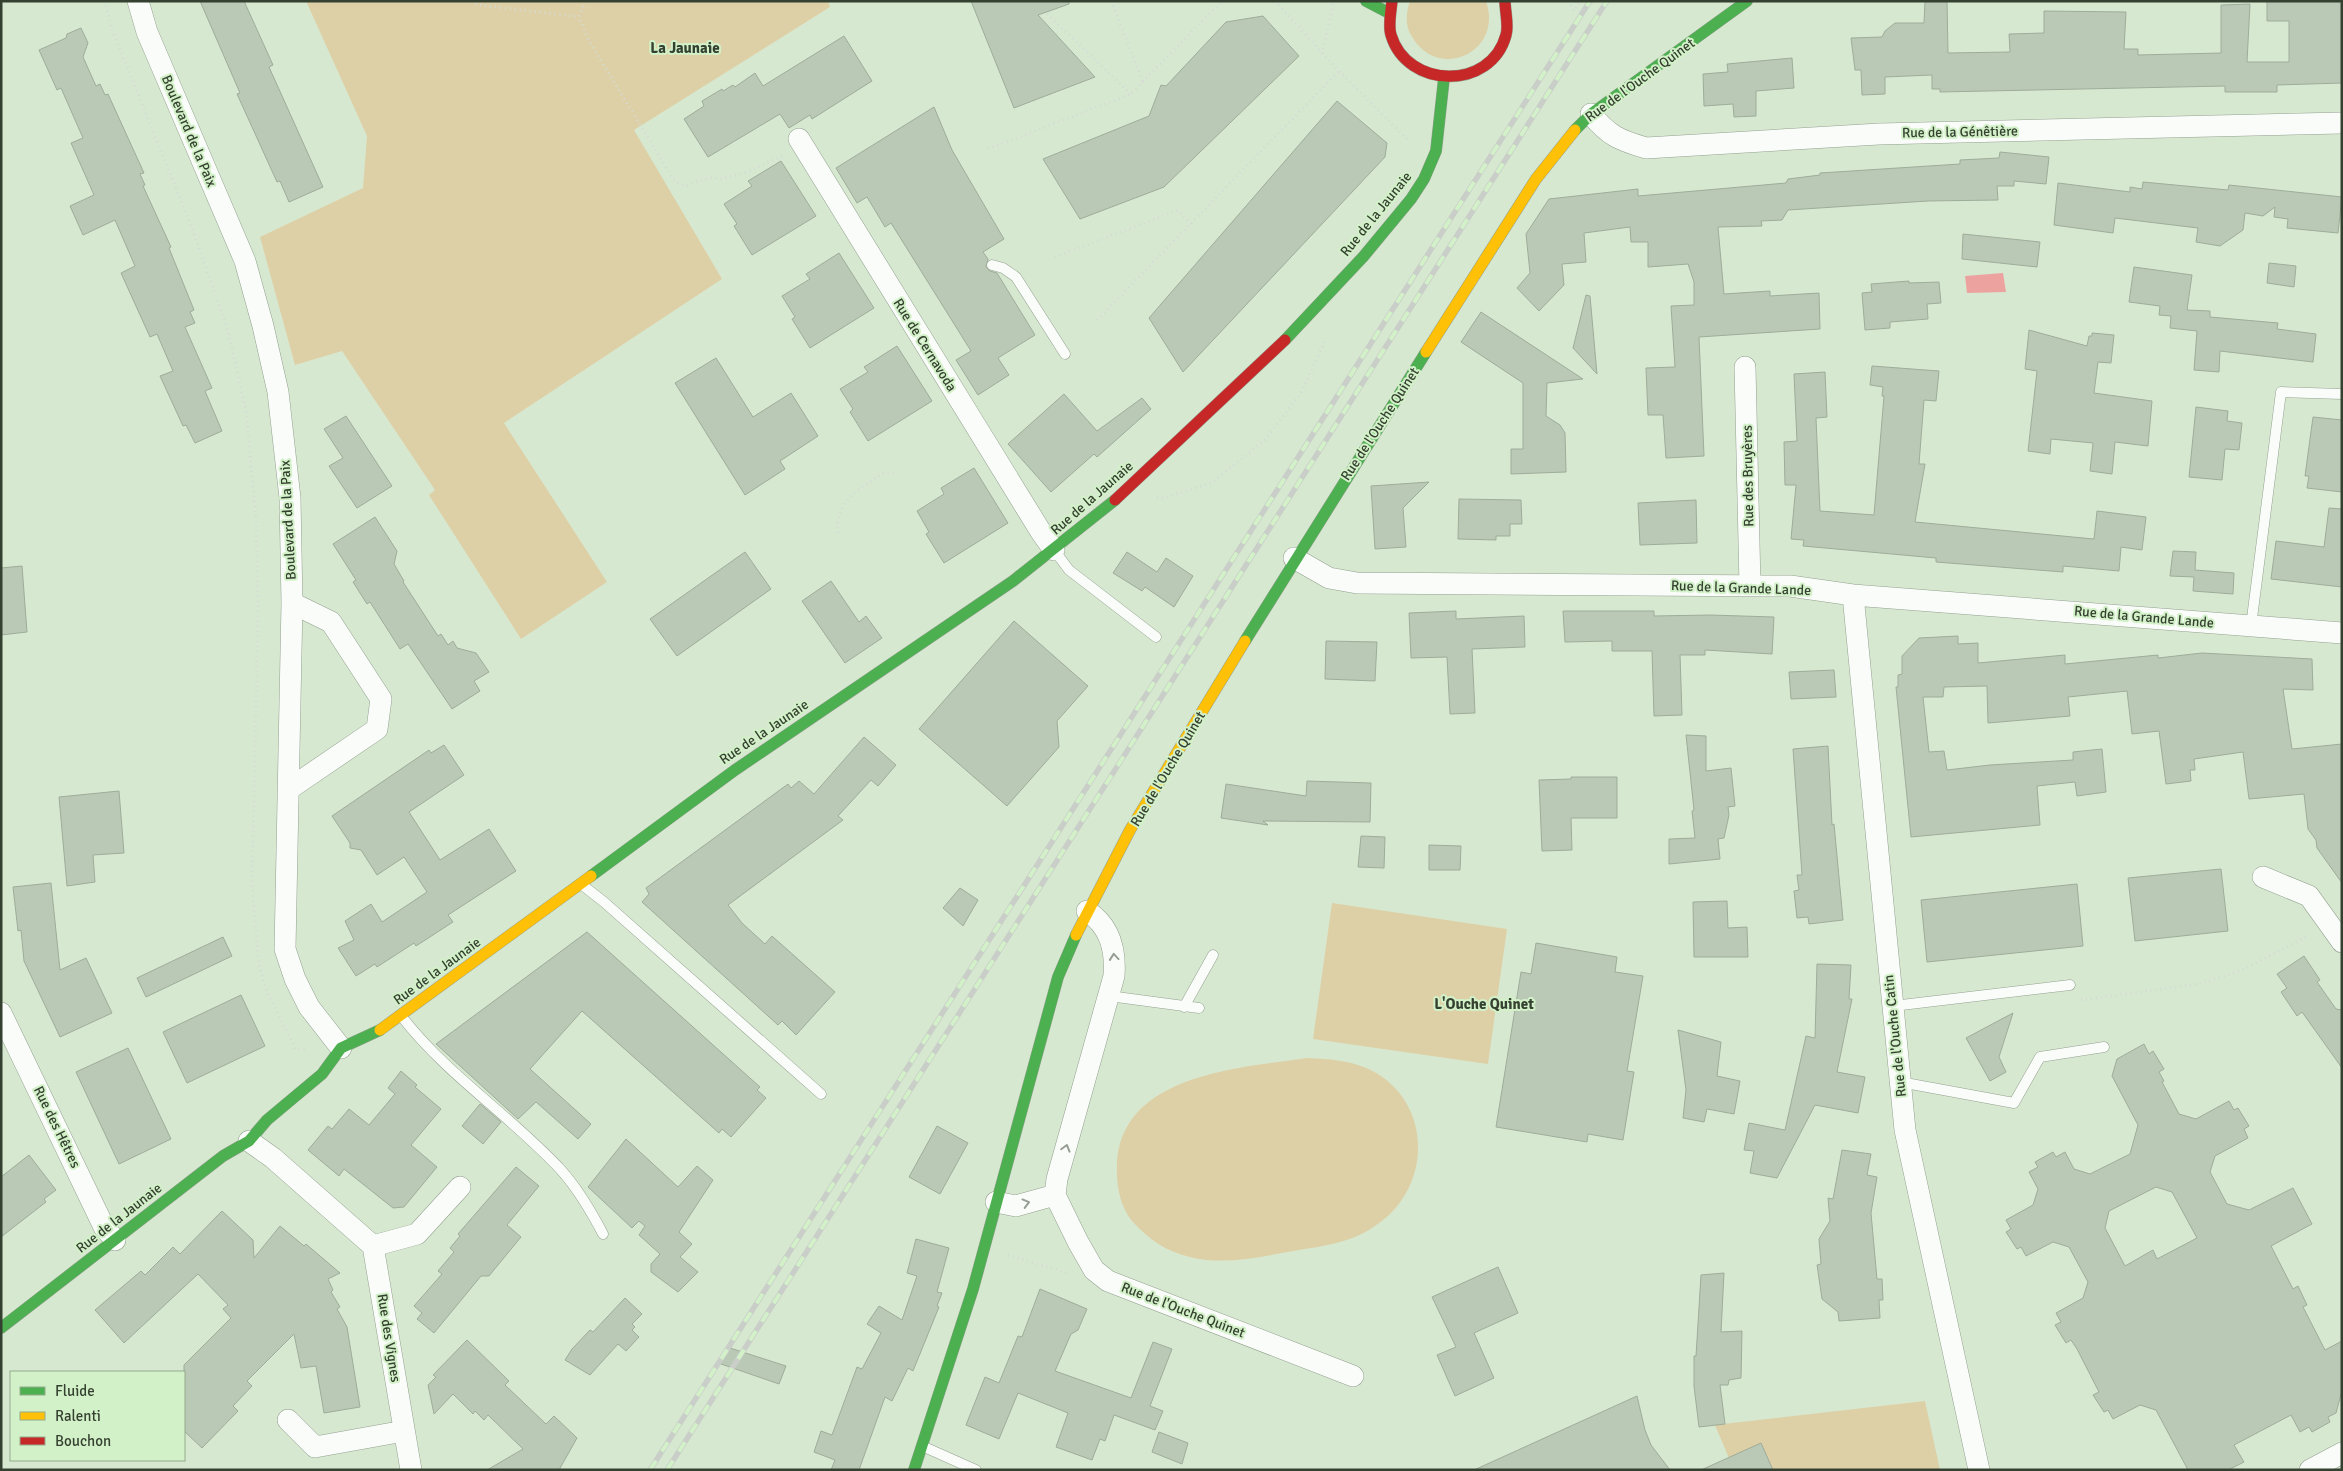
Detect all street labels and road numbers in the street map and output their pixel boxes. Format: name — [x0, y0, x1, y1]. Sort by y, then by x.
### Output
street label: Rue de l'Ouche Quinet — [1582, 35, 1698, 125]
street label: Boulevard de la Paix — [158, 72, 220, 190]
street label: Rue de la Génêtière — [1902, 122, 2018, 142]
street label: Rue de la Jaunaie — [1337, 168, 1415, 260]
street label: Rue de Cernavoda — [890, 295, 960, 395]
street label: Rue de l'Ouche Quinet — [1337, 364, 1423, 484]
street label: Rue des Bruyères — [1739, 425, 1757, 527]
street label: Rue de la Jaunaie — [1047, 458, 1137, 538]
street label: Boulevard de la Paix — [276, 459, 300, 580]
street label: Rue de la Grande Lande — [1671, 577, 1811, 599]
street label: Rue de la Grande Lande — [2073, 602, 2215, 632]
street label: Rue de la Jaunaie — [716, 696, 812, 768]
street label: Rue de l'Ouche Quinet — [1127, 708, 1209, 830]
street label: Rue de la Jaunaie — [390, 934, 484, 1008]
street label: Rue de l'Ouche Catin — [1880, 974, 1910, 1098]
street label: Rue des Hêtres — [30, 1083, 84, 1171]
street label: Rue de la Jaunaie — [73, 1179, 165, 1257]
street label: Rue de l'Ouche Quinet — [1119, 1279, 1247, 1341]
street label: Rue des Vignes — [374, 1292, 404, 1384]

